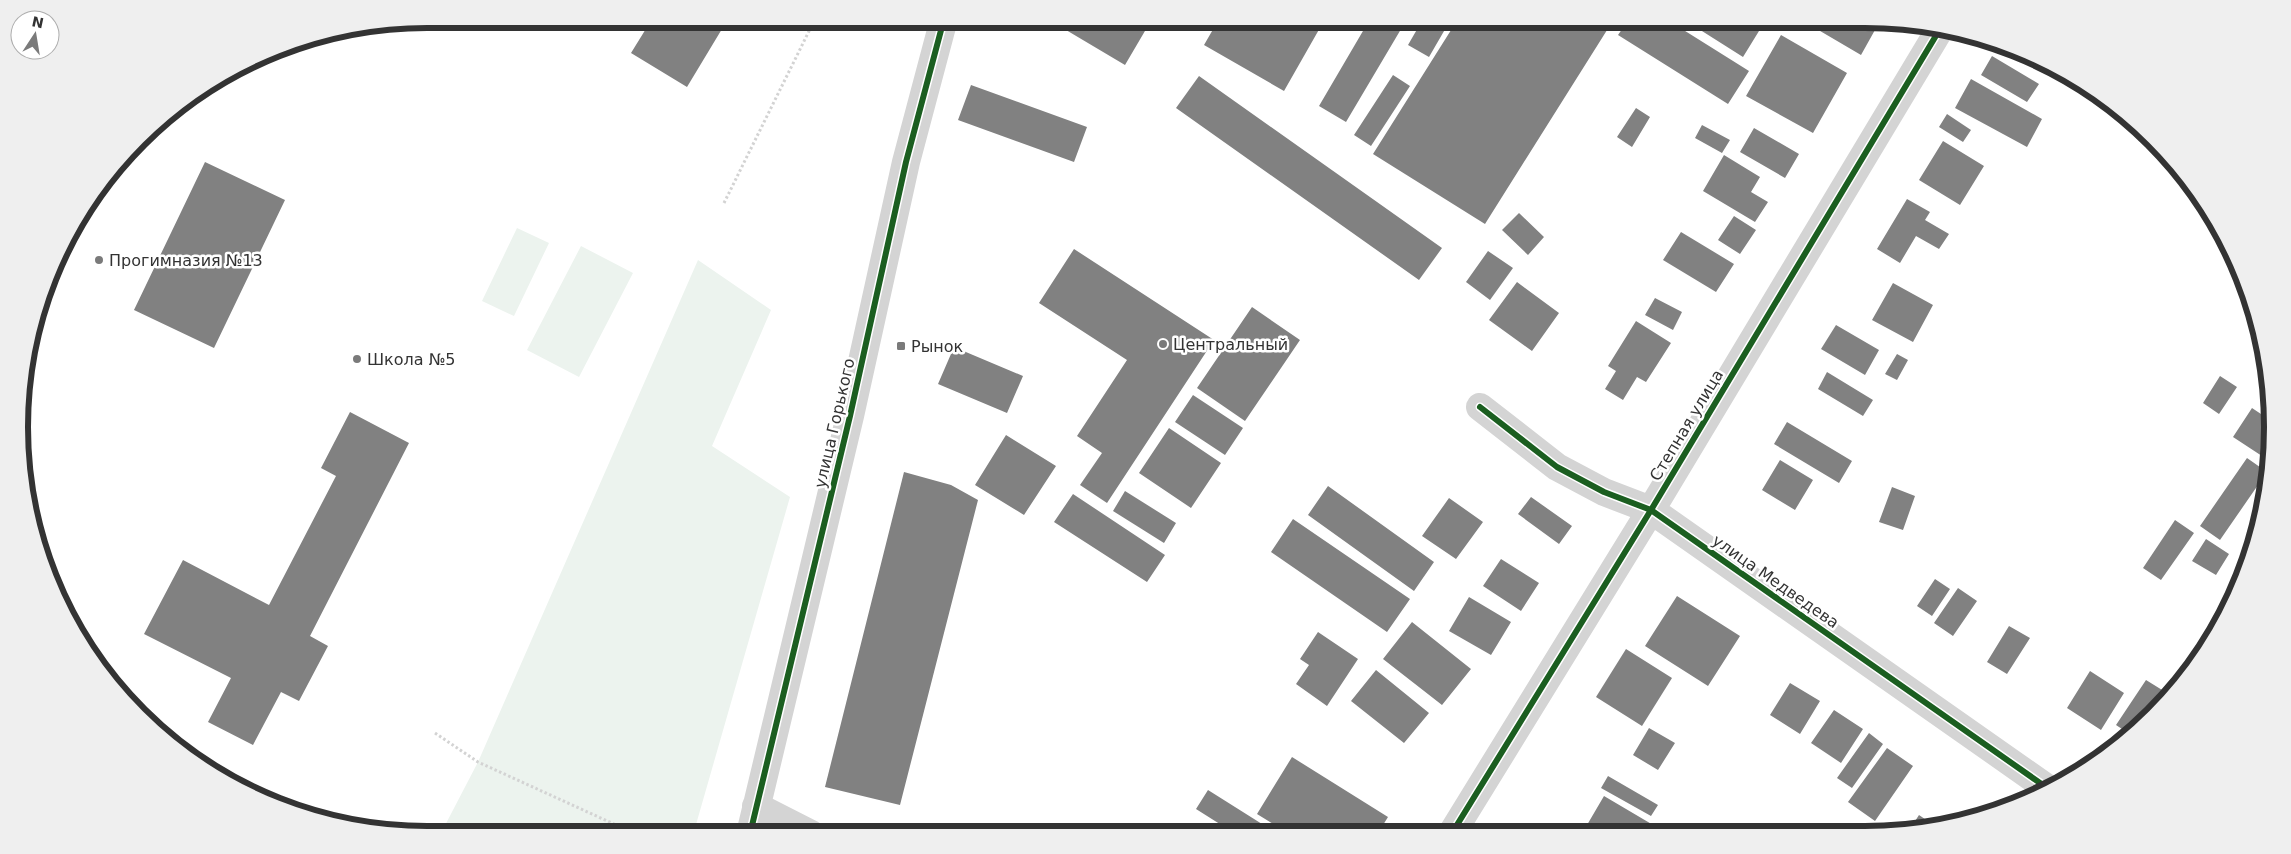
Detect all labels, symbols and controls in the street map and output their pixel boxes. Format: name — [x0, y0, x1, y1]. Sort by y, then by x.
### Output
north arrow — [10, 10, 60, 60]
text: N — [30, 13, 45, 31]
place label: Прогимназия №13 — [109, 251, 263, 270]
marker: Прогимназия №13 — [93, 254, 105, 266]
place label: Центральный — [1173, 335, 1288, 354]
place label: Рынок — [911, 337, 964, 356]
marker: Центральный — [1157, 338, 1169, 350]
marker: Рынок — [895, 340, 907, 352]
place label: Школа №5 — [367, 350, 456, 369]
marker: Школа №5 — [351, 353, 363, 365]
street label: улица Горького — [810, 356, 859, 490]
street label: Степная улица — [1646, 366, 1727, 484]
street label: улица Медведева — [1709, 531, 1843, 632]

